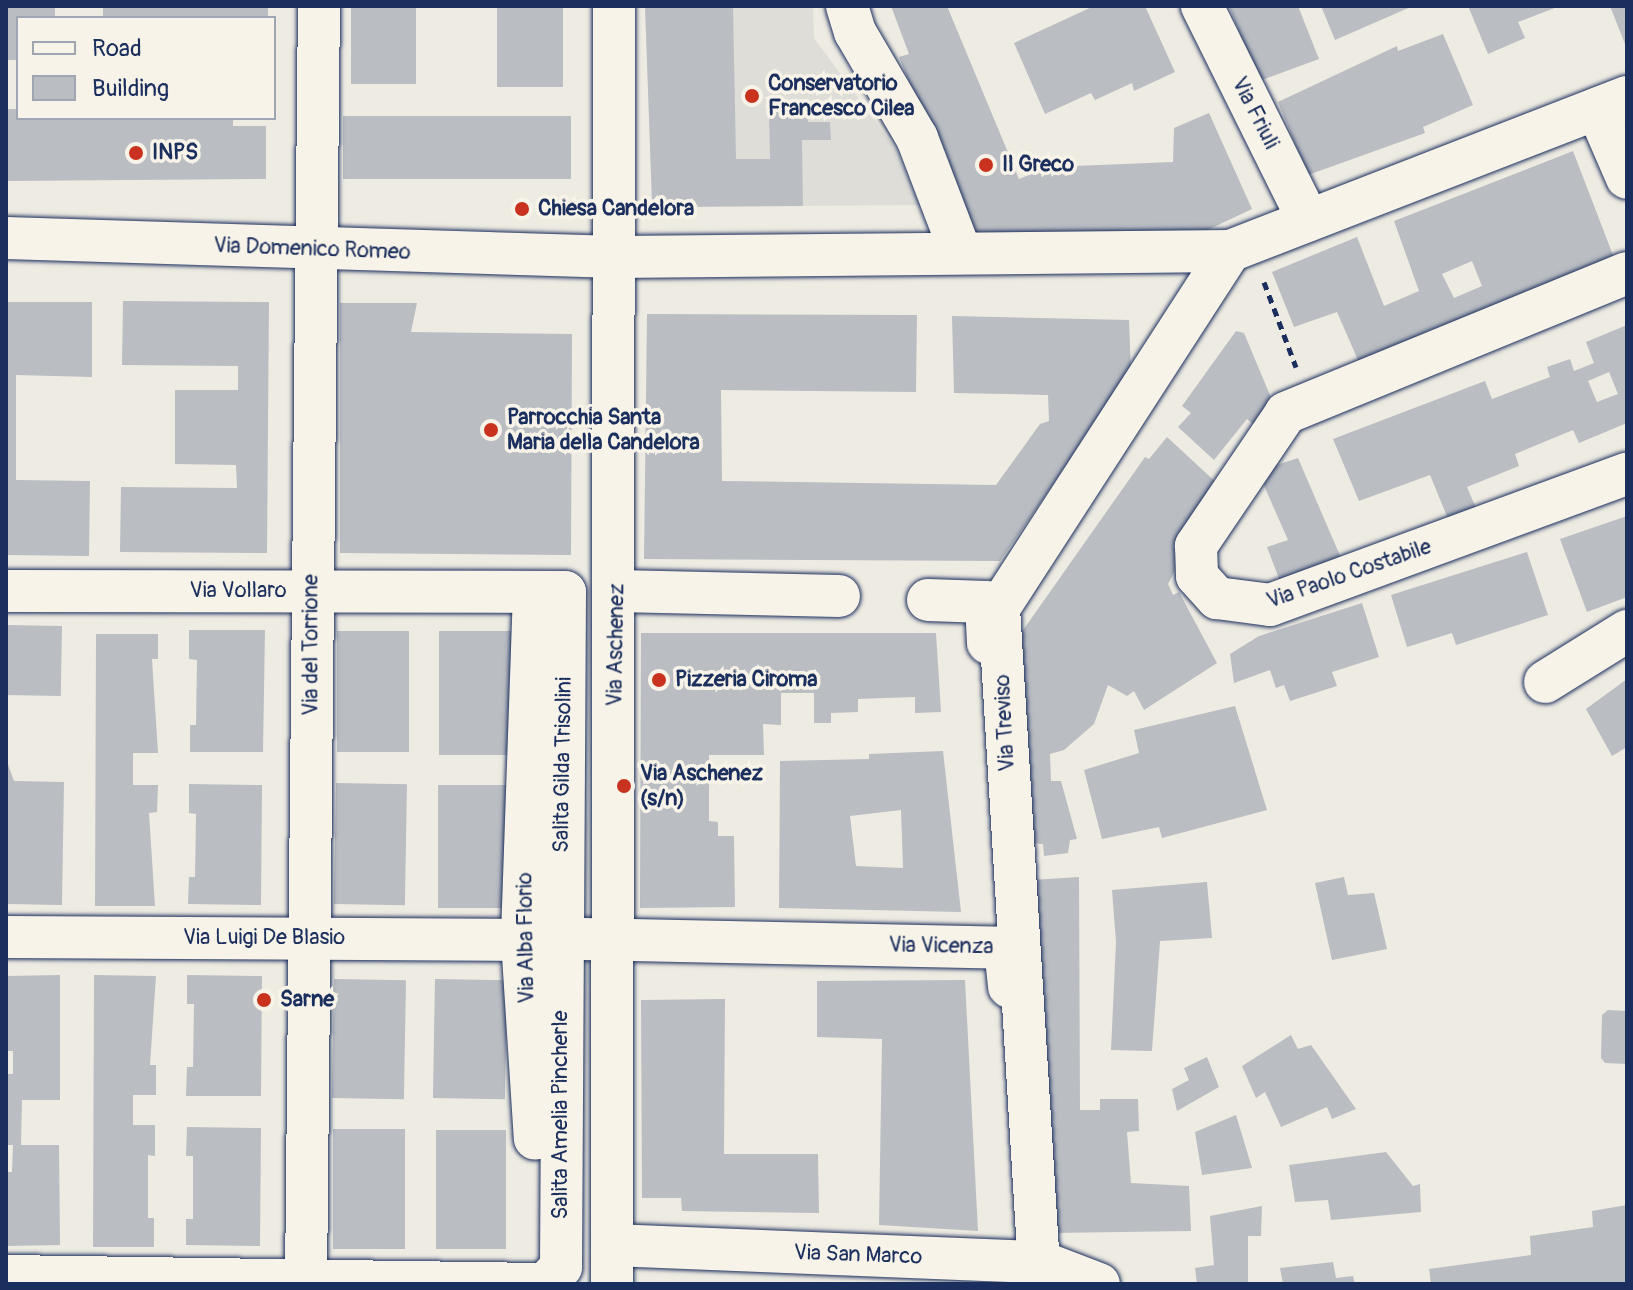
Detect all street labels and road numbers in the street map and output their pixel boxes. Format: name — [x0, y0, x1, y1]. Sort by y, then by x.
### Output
street label: Via Friuli — [1226, 73, 1284, 153]
street label: Via Domenico Romeo — [213, 232, 411, 266]
street label: Via Paolo Costabile — [1263, 533, 1435, 615]
street label: Via del Torrione — [298, 574, 324, 716]
street label: Via Vollaro — [189, 578, 287, 604]
street label: Via Aschenez — [602, 583, 630, 707]
street label: Via Treviso — [989, 674, 1021, 772]
street label: Salita Gilda Trisolini — [548, 677, 578, 853]
street label: Via Alba Florio — [512, 872, 540, 1004]
street label: Via Luigi De Blasio — [183, 925, 345, 951]
street label: Via Vicenza — [888, 932, 994, 960]
street label: Salita Amelia Pincherle — [548, 1010, 574, 1220]
street label: Via San Marco — [793, 1240, 923, 1270]

